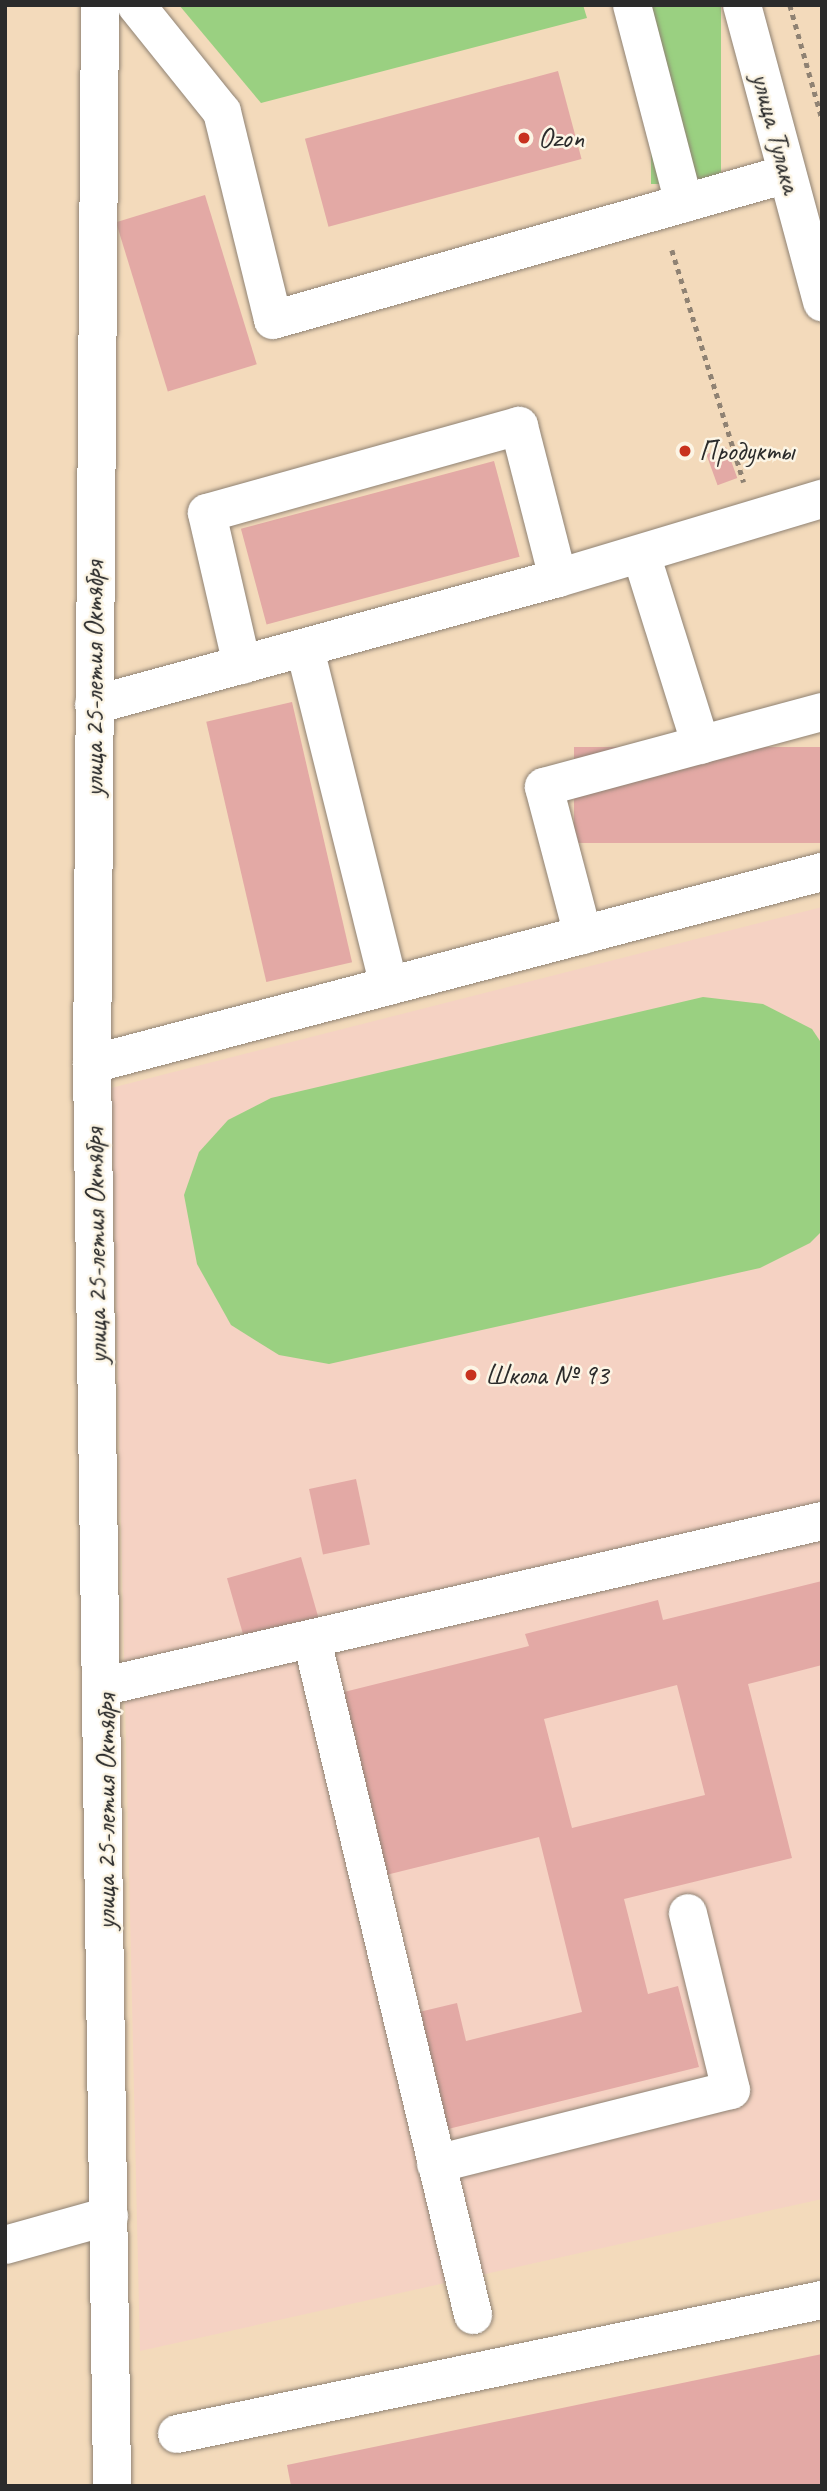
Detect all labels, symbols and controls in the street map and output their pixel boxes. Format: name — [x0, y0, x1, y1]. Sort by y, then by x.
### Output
street label: улица Тулака — [744, 69, 808, 197]
place label: Ozon — [538, 121, 584, 155]
marker: Ozon — [516, 130, 532, 146]
place label: Продукты — [699, 434, 794, 468]
marker: Продукты — [677, 443, 693, 459]
street label: улица 25-летия Октября — [77, 560, 111, 798]
street label: улица 25-летия Октября — [77, 1126, 115, 1366]
place label: Школа № 93 — [485, 1358, 609, 1392]
marker: Школа № 93 — [463, 1367, 479, 1383]
street label: улица 25-летия Октября — [89, 1693, 123, 1931]

